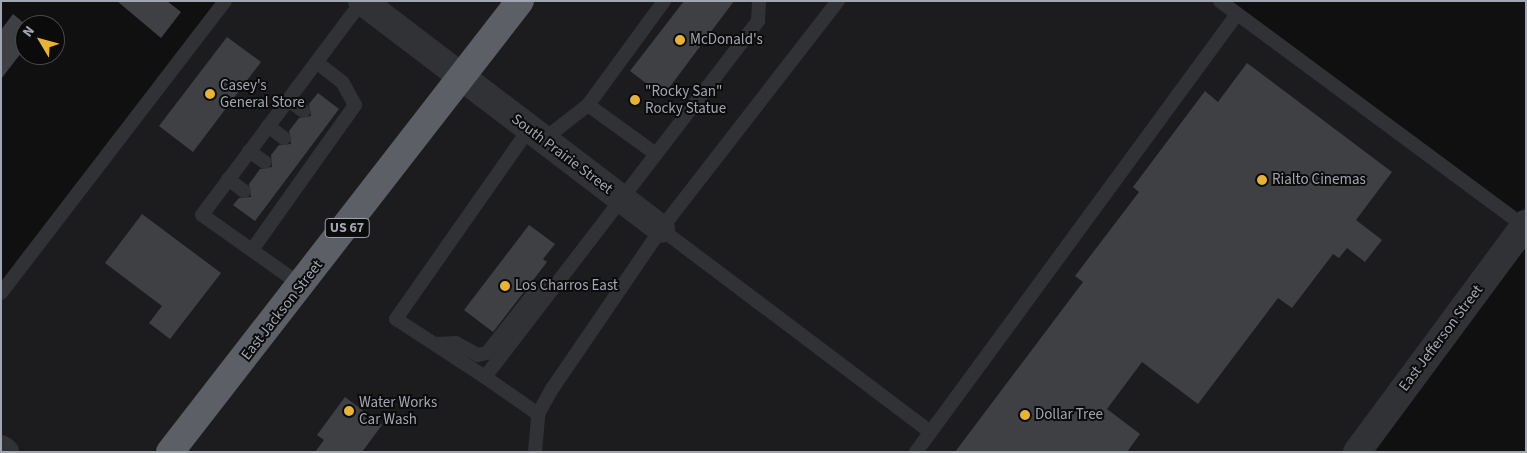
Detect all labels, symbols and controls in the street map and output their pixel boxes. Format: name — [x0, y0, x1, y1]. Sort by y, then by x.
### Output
north arrow — [15, 15, 65, 65]
text: N — [18, 22, 40, 41]
place label: McDonald's — [690, 31, 763, 49]
marker: McDonald's — [674, 34, 686, 46]
place label: Casey's General Store — [220, 76, 305, 111]
place label: "Rocky San" Rocky Statue — [645, 82, 726, 117]
marker: Casey's General Store — [204, 88, 216, 100]
marker: "Rocky San" Rocky Statue — [629, 94, 641, 106]
street label: South Prairie Street — [508, 110, 616, 198]
place label: Rialto Cinemas — [1272, 171, 1366, 189]
marker: Rialto Cinemas — [1256, 174, 1268, 186]
road number: US 67 — [324, 217, 370, 240]
street label: East Jackson Street — [237, 256, 327, 364]
place label: Los Charros East — [515, 277, 618, 295]
marker: Los Charros East — [499, 280, 511, 292]
street label: East Jefferson Street — [1395, 281, 1487, 395]
place label: Water Works Car Wash — [359, 393, 437, 428]
marker: Water Works Car Wash — [343, 405, 355, 417]
place label: Dollar Tree — [1035, 406, 1103, 424]
marker: Dollar Tree — [1019, 409, 1031, 421]

